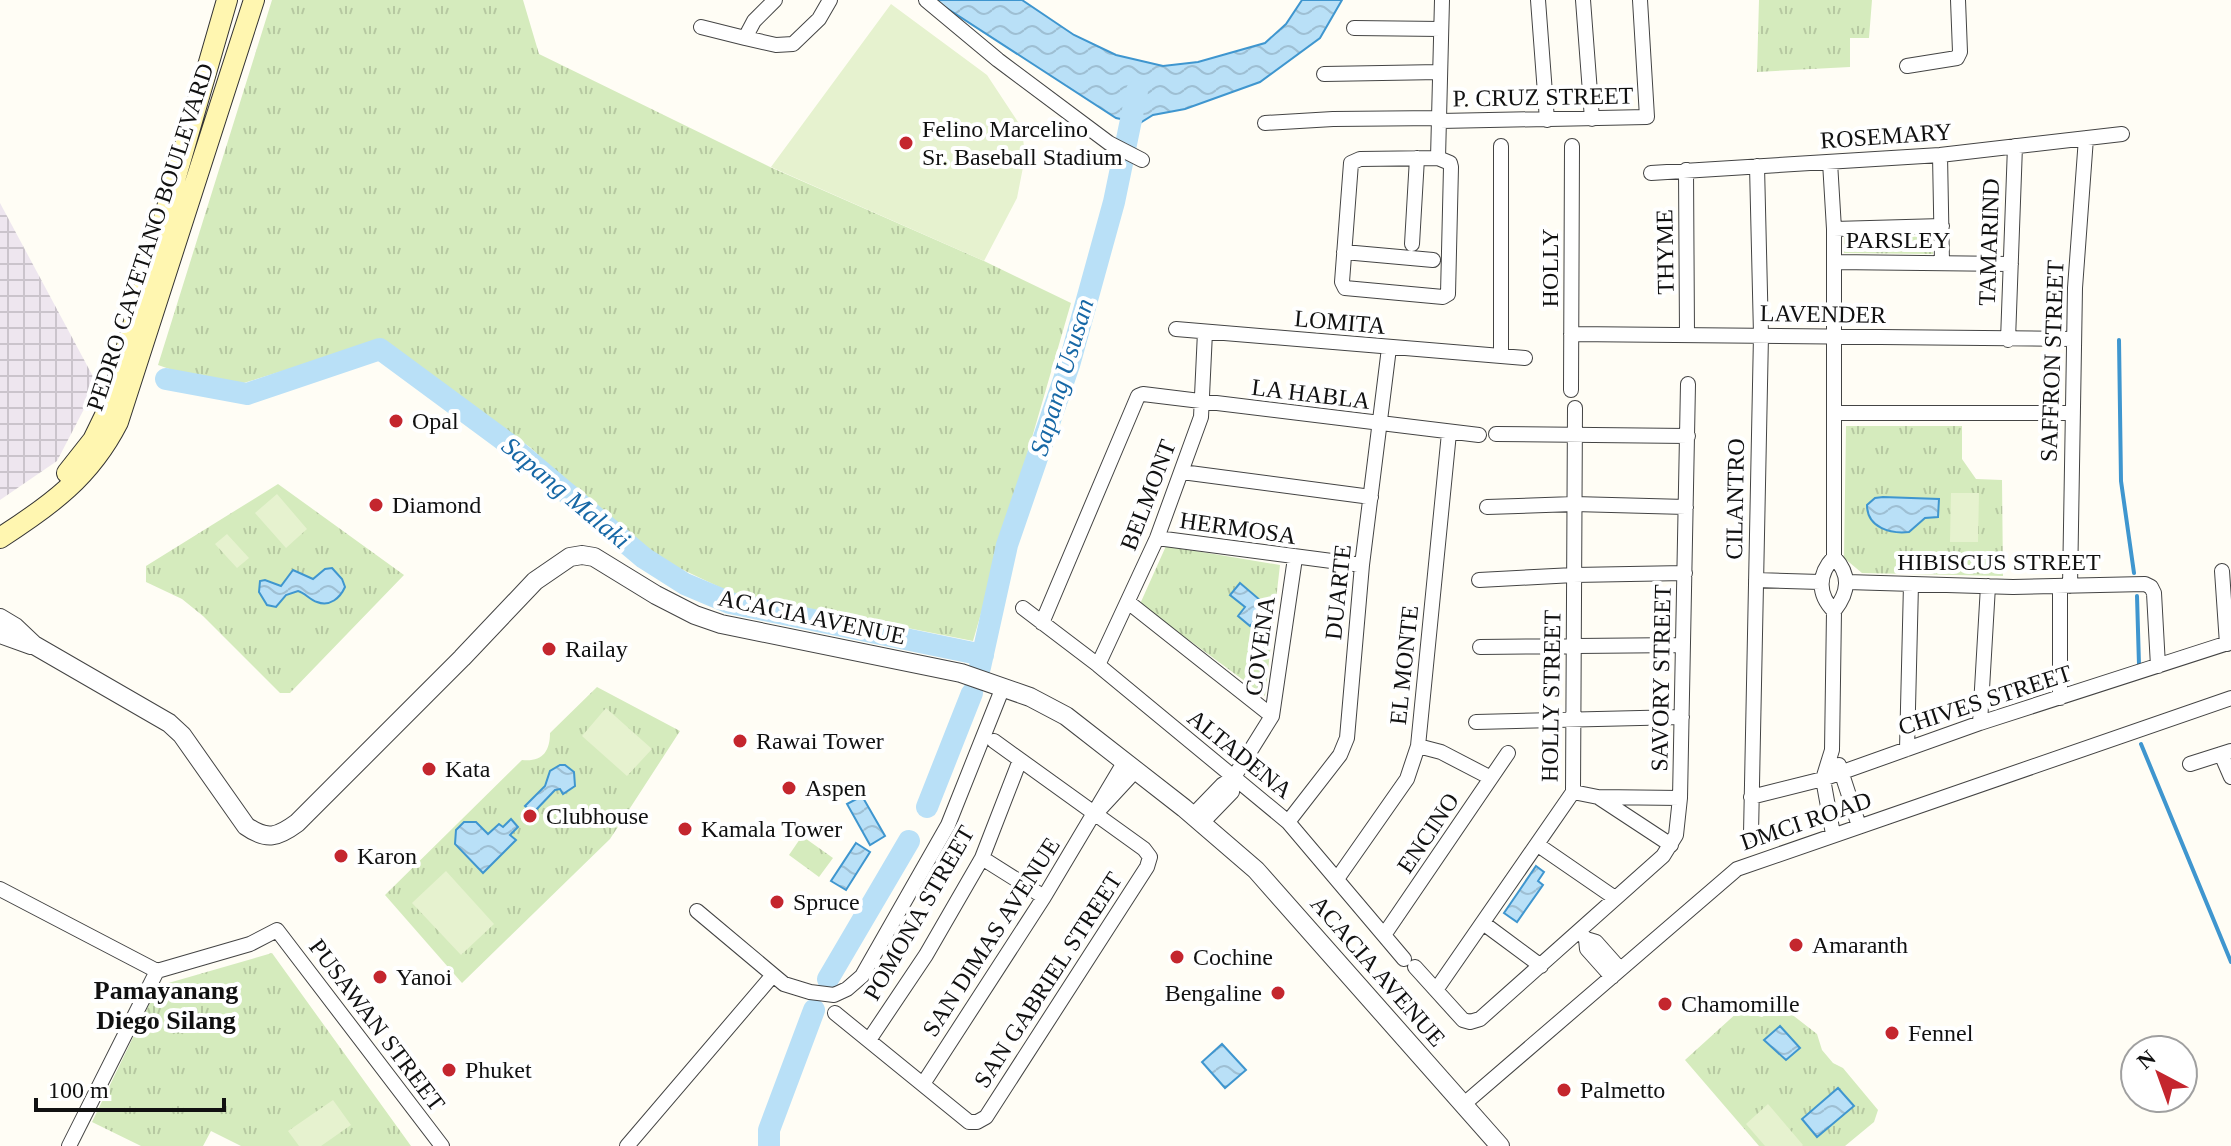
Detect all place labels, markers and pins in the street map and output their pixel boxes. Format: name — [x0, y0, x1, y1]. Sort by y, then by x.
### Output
place label: Felino Marcelino Sr. Baseball Stadium — [922, 116, 1123, 170]
marker: Felino Marcelino Sr. Baseball Stadium — [897, 134, 915, 152]
place label: Opal — [412, 408, 459, 434]
marker: Opal — [387, 412, 405, 430]
place label: Diamond — [392, 492, 481, 518]
marker: Diamond — [367, 496, 385, 514]
place label: Railay — [565, 636, 628, 662]
marker: Railay — [540, 640, 558, 658]
place label: Rawai Tower — [756, 728, 884, 754]
marker: Rawai Tower — [731, 732, 749, 750]
place label: Kata — [445, 756, 491, 782]
marker: Kata — [420, 760, 438, 778]
place label: Aspen — [805, 775, 866, 801]
marker: Aspen — [780, 779, 798, 797]
place label: Clubhouse — [546, 803, 649, 829]
marker: Clubhouse — [521, 807, 539, 825]
place label: Kamala Tower — [701, 816, 842, 842]
marker: Kamala Tower — [676, 820, 694, 838]
place label: Karon — [357, 843, 417, 869]
marker: Karon — [332, 847, 350, 865]
place label: Spruce — [793, 889, 860, 915]
marker: Spruce — [768, 893, 786, 911]
place label: Amaranth — [1812, 932, 1908, 958]
marker: Amaranth — [1787, 936, 1805, 954]
place label: Cochine — [1193, 944, 1273, 970]
marker: Cochine — [1168, 948, 1186, 966]
place label: Yanoi — [396, 964, 453, 990]
marker: Yanoi — [371, 968, 389, 986]
place label: Bengaline — [1165, 980, 1262, 1006]
marker: Bengaline — [1269, 984, 1287, 1002]
place label: Chamomille — [1681, 991, 1800, 1017]
marker: Chamomille — [1656, 995, 1674, 1013]
place label: Fennel — [1908, 1020, 1974, 1046]
marker: Fennel — [1883, 1024, 1901, 1042]
place label: Phuket — [465, 1057, 532, 1083]
marker: Phuket — [440, 1061, 458, 1079]
place label: Palmetto — [1580, 1077, 1665, 1103]
marker: Palmetto — [1555, 1081, 1573, 1099]

